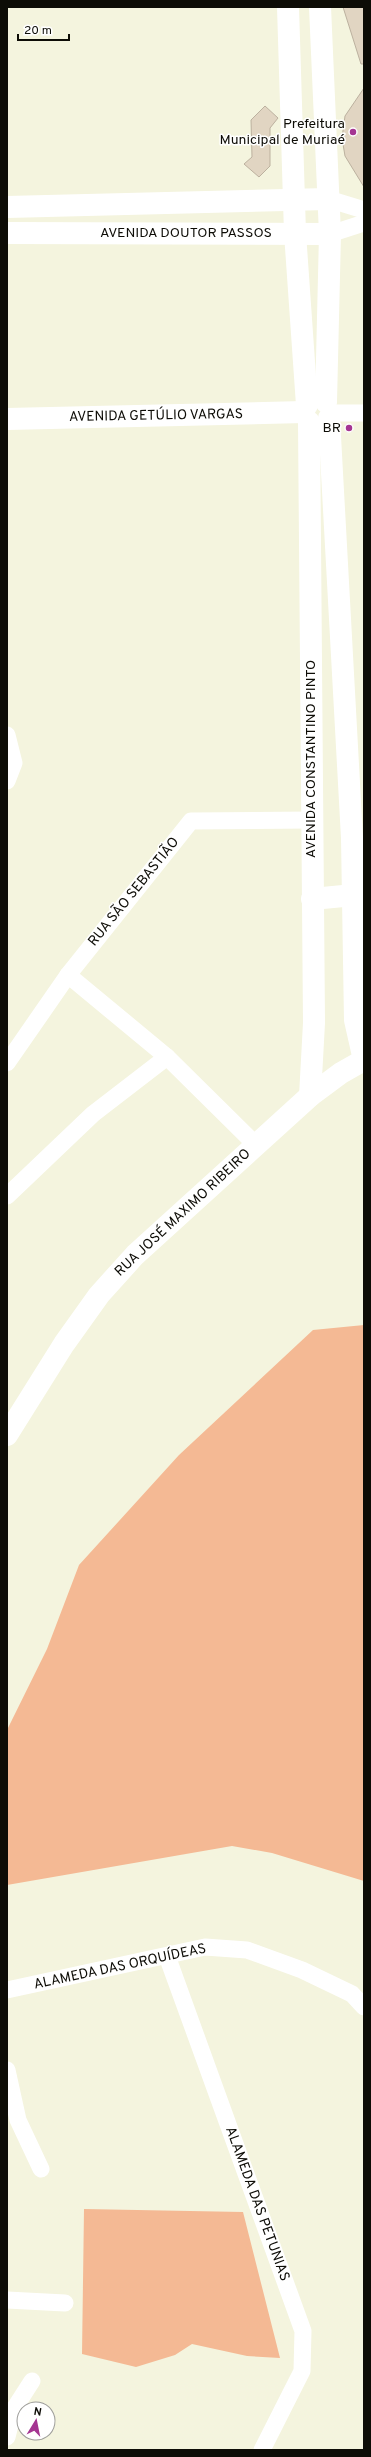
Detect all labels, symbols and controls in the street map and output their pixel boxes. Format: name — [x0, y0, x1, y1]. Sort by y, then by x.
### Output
scale bar — [18, 16, 69, 42]
text: 20 m — [24, 23, 52, 39]
place label: Prefeitura Municipal de Muriaé — [219, 116, 345, 149]
marker: Prefeitura Municipal de Muriaé — [348, 127, 358, 137]
street label: AVENIDA DOUTOR PASSOS — [100, 225, 272, 242]
street label: AVENIDA GETÚLIO VARGAS — [69, 405, 243, 426]
place label: BR — [323, 420, 341, 437]
marker: BR — [344, 423, 354, 433]
street label: AVENIDA CONSTANTINO PINTO — [303, 660, 320, 858]
street label: RUA SÃO SEBASTIÃO — [85, 834, 183, 950]
street label: RUA JOSÉ MAXIMO RIBEIRO — [111, 1145, 254, 1280]
street label: ALAMEDA DAS ORQUÍDEAS — [32, 1939, 208, 1994]
street label: ALAMEDA DAS PETUNIAS — [221, 2124, 293, 2284]
north arrow — [16, 2401, 56, 2441]
text: N — [32, 2405, 43, 2420]

